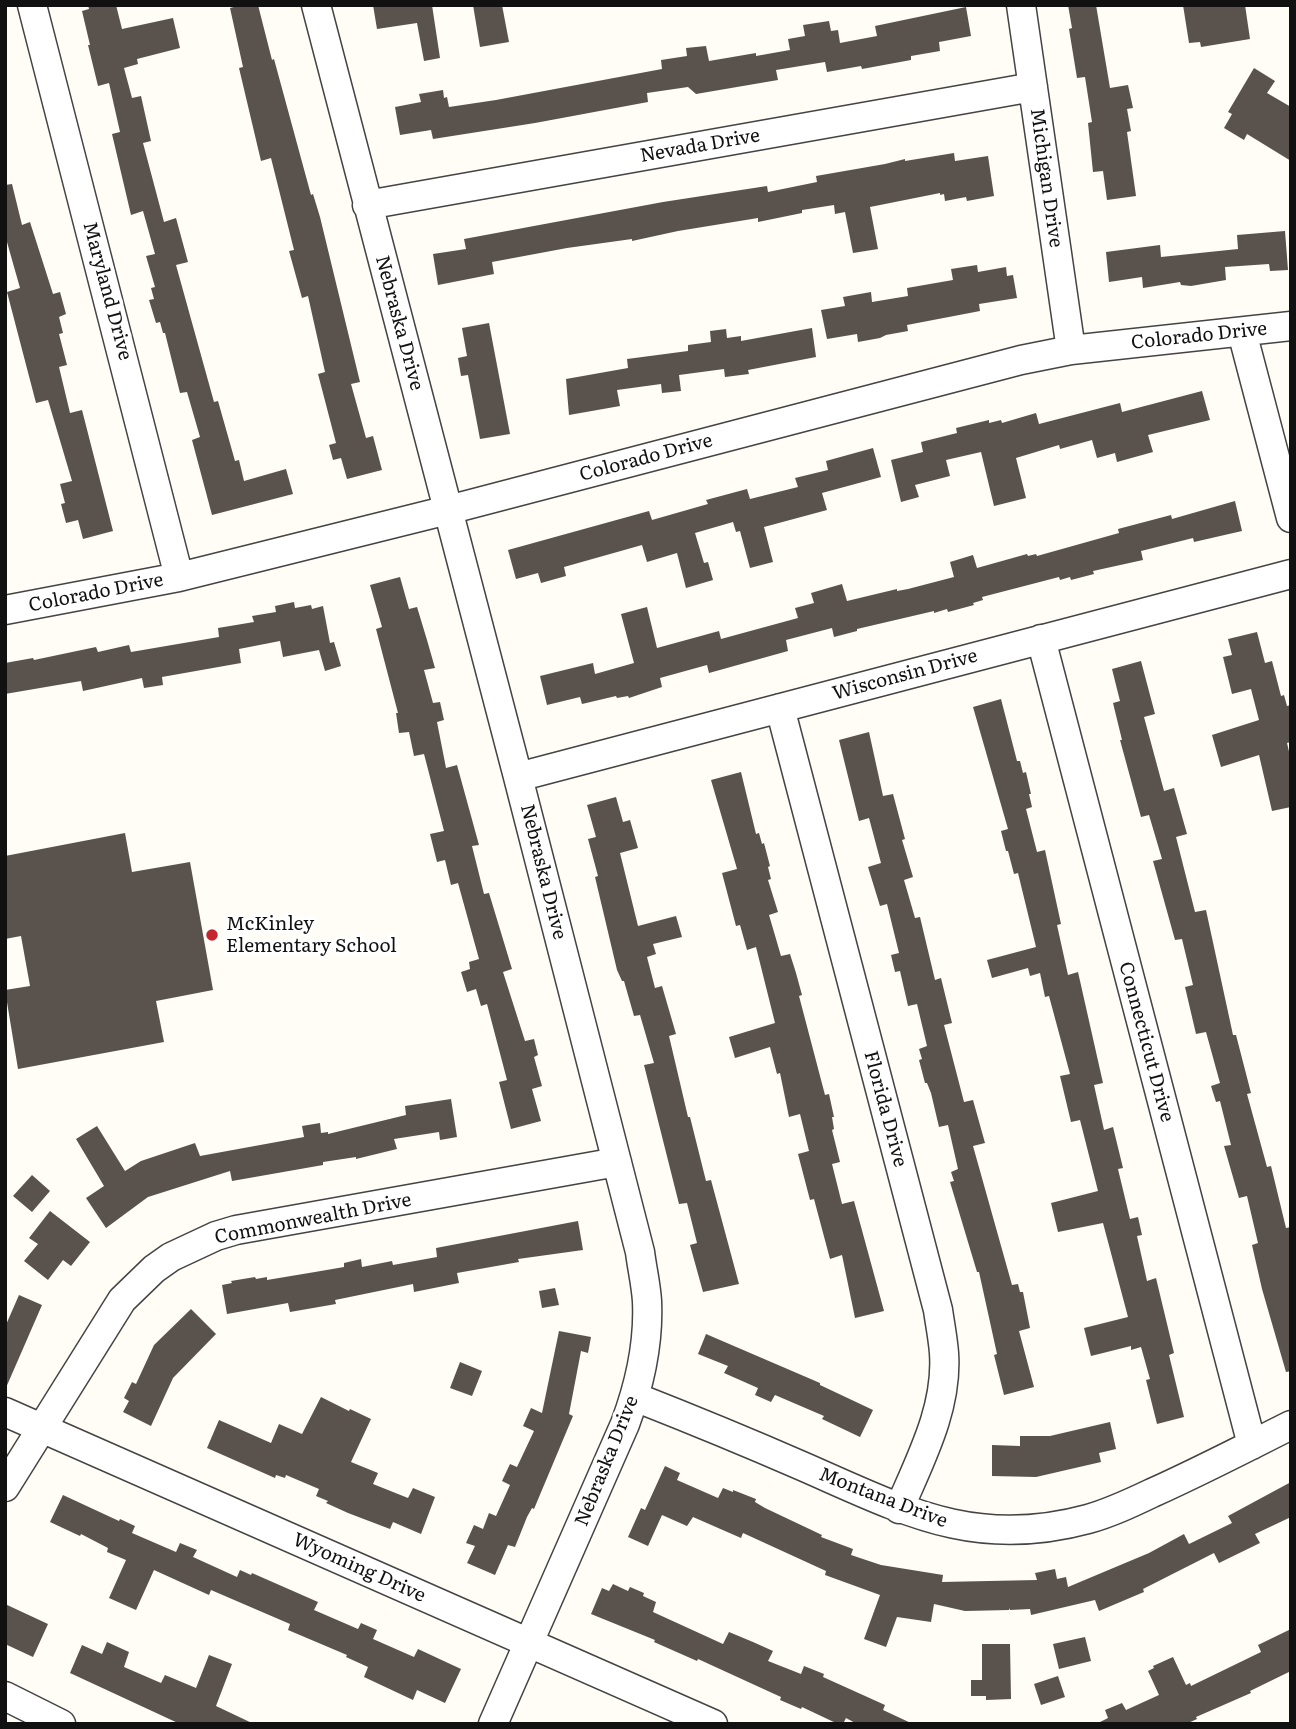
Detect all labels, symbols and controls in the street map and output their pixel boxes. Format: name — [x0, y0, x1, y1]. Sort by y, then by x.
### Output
street label: Michigan Drive — [1025, 107, 1067, 249]
street label: Nevada Drive — [638, 124, 762, 168]
street label: Maryland Drive — [78, 219, 136, 363]
street label: Nebraska Drive — [370, 253, 428, 393]
street label: Colorado Drive — [1130, 318, 1268, 354]
street label: Colorado Drive — [577, 429, 715, 487]
street label: Colorado Drive — [27, 569, 165, 617]
street label: Wisconsin Drive — [830, 645, 980, 705]
street label: Nebraska Drive — [515, 802, 571, 942]
place label: McKinley Elementary School — [226, 913, 397, 957]
marker: McKinley Elementary School — [204, 927, 220, 943]
street label: Connecticut Drive — [1114, 959, 1178, 1125]
street label: Florida Drive — [859, 1048, 911, 1170]
street label: Commonwealth Drive — [213, 1189, 413, 1249]
street label: Nebraska Drive — [570, 1392, 644, 1530]
street label: Montana Drive — [816, 1463, 950, 1533]
street label: Wyoming Drive — [289, 1528, 429, 1608]

